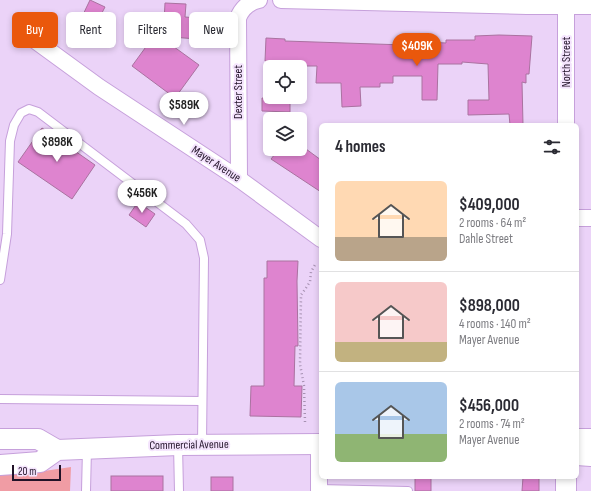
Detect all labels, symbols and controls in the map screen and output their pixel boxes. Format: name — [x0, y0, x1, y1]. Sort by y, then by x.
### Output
chip: Buy — [12, 12, 58, 48]
chip: Rent — [66, 12, 116, 48]
chip: Filters — [124, 12, 181, 48]
chip: New — [189, 12, 238, 48]
pin: $409K — [389, 33, 445, 67]
street label: North Street — [559, 36, 574, 87]
text: $409K — [401, 38, 433, 54]
map controls — [263, 60, 307, 156]
button: locate — [263, 60, 307, 104]
street label: Dexter Street — [231, 65, 246, 119]
pin: $589K — [156, 92, 212, 126]
text: $589K — [168, 97, 200, 113]
button: layers — [263, 112, 307, 156]
pin: $898K — [29, 129, 85, 163]
text: $898K — [41, 134, 73, 150]
icon: filters — [541, 136, 563, 158]
text: 4 homes — [335, 137, 386, 157]
street label: Mayer Avenue — [189, 143, 244, 186]
pin: $456K — [114, 180, 170, 214]
text: $456K — [127, 185, 157, 201]
text: $409,000 — [459, 195, 520, 215]
icon: home — [367, 197, 415, 245]
text: 2 rooms · 64 m² — [459, 215, 526, 231]
text: Dahle Street — [459, 231, 513, 247]
text: $898,000 — [459, 296, 520, 316]
icon: home — [367, 298, 415, 346]
text: 4 rooms · 140 m² — [459, 316, 531, 332]
text: Mayer Avenue — [459, 332, 519, 348]
text: $456,000 — [459, 396, 519, 416]
icon: home — [367, 398, 415, 446]
text: 2 rooms · 74 m² — [459, 416, 525, 432]
text: Mayer Avenue — [459, 432, 519, 448]
street label: Commercial Avenue — [149, 437, 229, 453]
scale bar — [12, 463, 61, 482]
text: 20 m — [18, 465, 36, 478]

